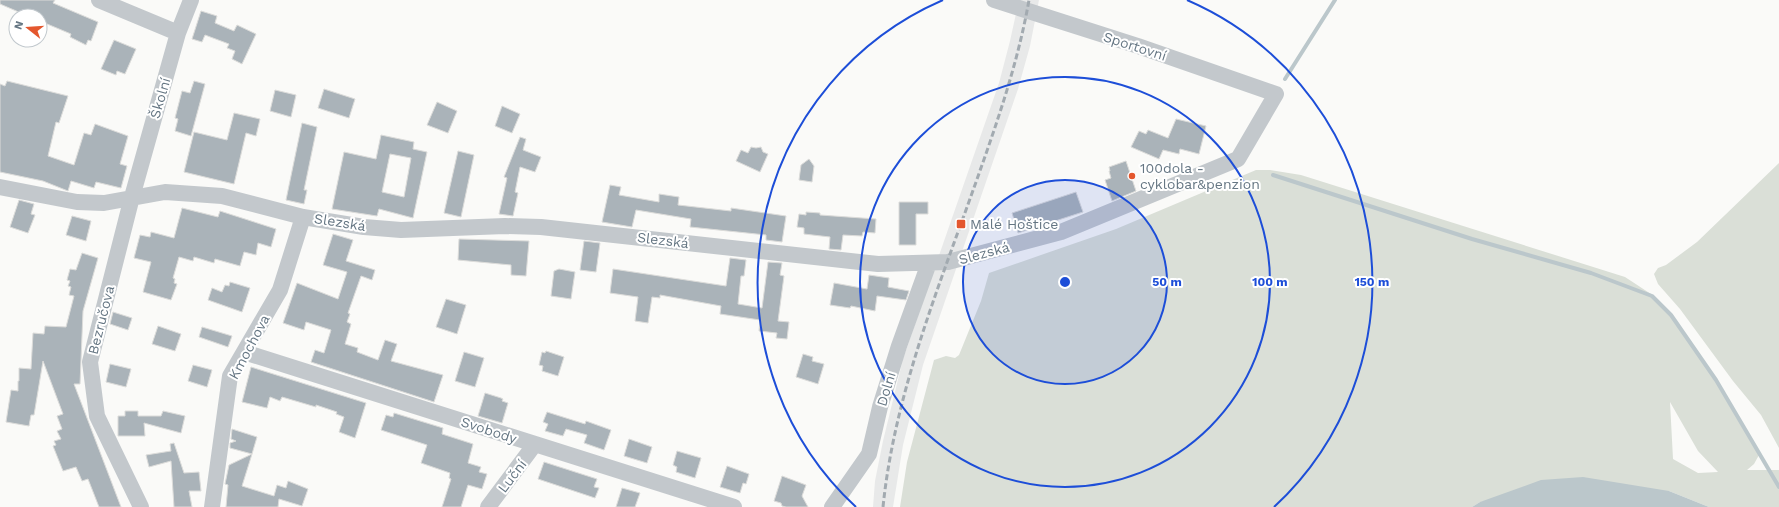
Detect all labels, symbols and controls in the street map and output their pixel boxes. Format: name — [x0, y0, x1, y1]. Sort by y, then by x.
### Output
north arrow — [8, 8, 48, 48]
text: N — [12, 19, 26, 31]
street label: Sportovní — [1101, 28, 1169, 64]
street label: Školní — [147, 75, 174, 120]
place label: 100dola - cyklobar&penzion — [1140, 160, 1260, 192]
marker: 100dola - cyklobar&penzion — [1127, 171, 1137, 181]
street label: Slezská — [313, 210, 367, 234]
place label: Malé Hoštice — [970, 216, 1058, 232]
marker: Malé Hoštice — [955, 218, 967, 230]
street label: Slezská — [636, 229, 690, 251]
street label: Slezská — [957, 239, 1011, 267]
centre of rings — [1058, 275, 1072, 289]
text: 50 m — [1152, 275, 1182, 289]
text: 100 m — [1252, 275, 1288, 289]
text: 150 m — [1355, 275, 1389, 289]
street label: Bezručova — [85, 284, 117, 356]
street label: Kmochova — [225, 312, 273, 382]
street label: Dolní — [873, 370, 899, 408]
street label: Svobody — [459, 413, 520, 447]
street label: Luční — [494, 456, 530, 496]

